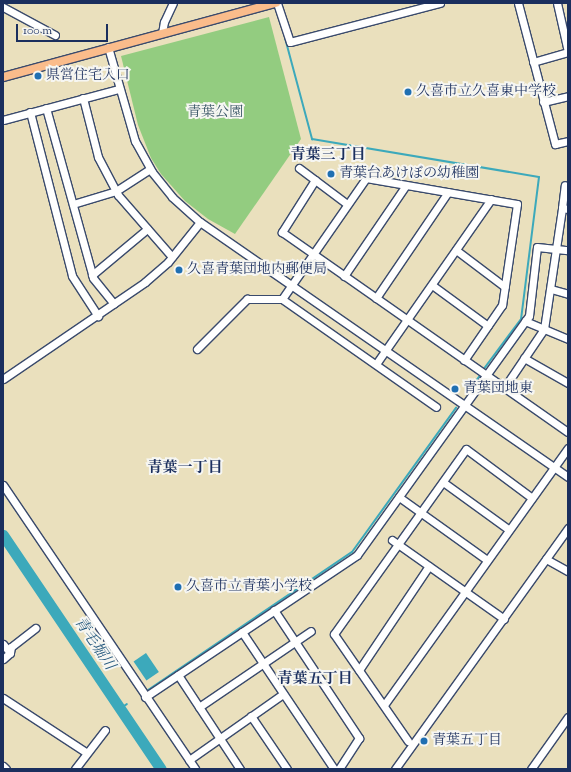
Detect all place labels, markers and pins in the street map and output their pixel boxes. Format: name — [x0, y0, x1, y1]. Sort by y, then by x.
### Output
place label: 県営住宅入口 — [46, 68, 130, 84]
marker: 県営住宅入口 — [33, 71, 43, 81]
place label: 久喜市立久喜東中学校 — [416, 84, 556, 100]
marker: 久喜市立久喜東中学校 — [403, 87, 413, 97]
place label: 青葉台あけぼの幼稚園 — [339, 166, 479, 182]
marker: 青葉台あけぼの幼稚園 — [326, 169, 336, 179]
place label: 久喜青葉団地内郵便局 — [187, 262, 327, 278]
marker: 久喜青葉団地内郵便局 — [174, 265, 184, 275]
place label: 青葉団地東 — [463, 381, 533, 397]
marker: 青葉団地東 — [450, 384, 460, 394]
place label: 久喜市立青葉小学校 — [186, 579, 312, 595]
marker: 久喜市立青葉小学校 — [173, 582, 183, 592]
place label: 青葉五丁目 — [432, 733, 502, 749]
marker: 青葉五丁目 — [419, 736, 429, 746]

